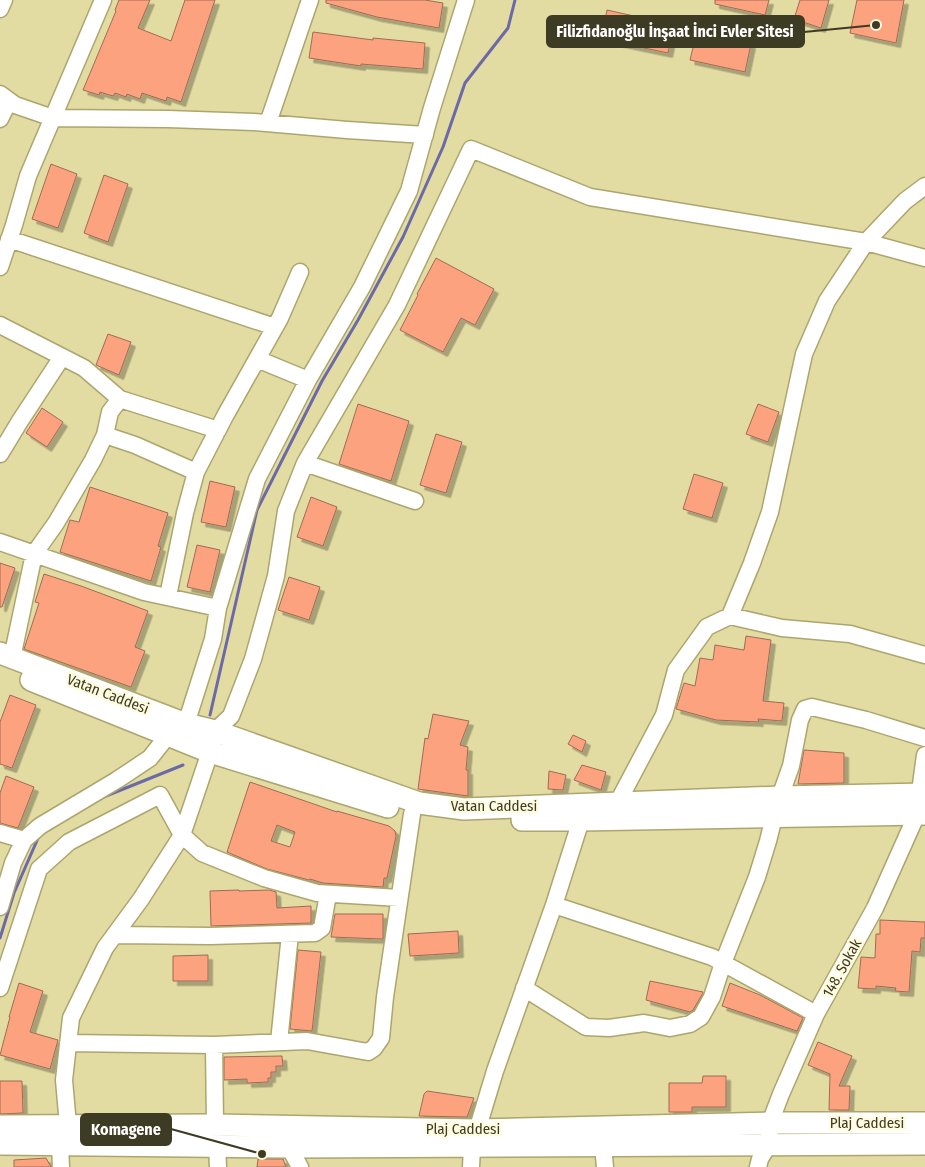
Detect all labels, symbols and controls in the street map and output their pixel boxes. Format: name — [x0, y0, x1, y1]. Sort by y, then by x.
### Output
callout: Filizfidanoğlu İnşaat İnci Evler Sitesi — [547, 16, 804, 47]
text: Filizfidanoğlu İnşaat İnci Evler Sitesi — [556, 22, 794, 42]
street label: Vatan Caddesi — [64, 670, 152, 718]
street label: Vatan Caddesi — [451, 797, 537, 815]
street label: 148. Sokak — [819, 936, 865, 1000]
callout: Komagene — [81, 1114, 171, 1145]
street label: Plaj Caddesi — [830, 1114, 904, 1132]
text: Komagene — [91, 1120, 161, 1139]
street label: Plaj Caddesi — [426, 1120, 500, 1138]

